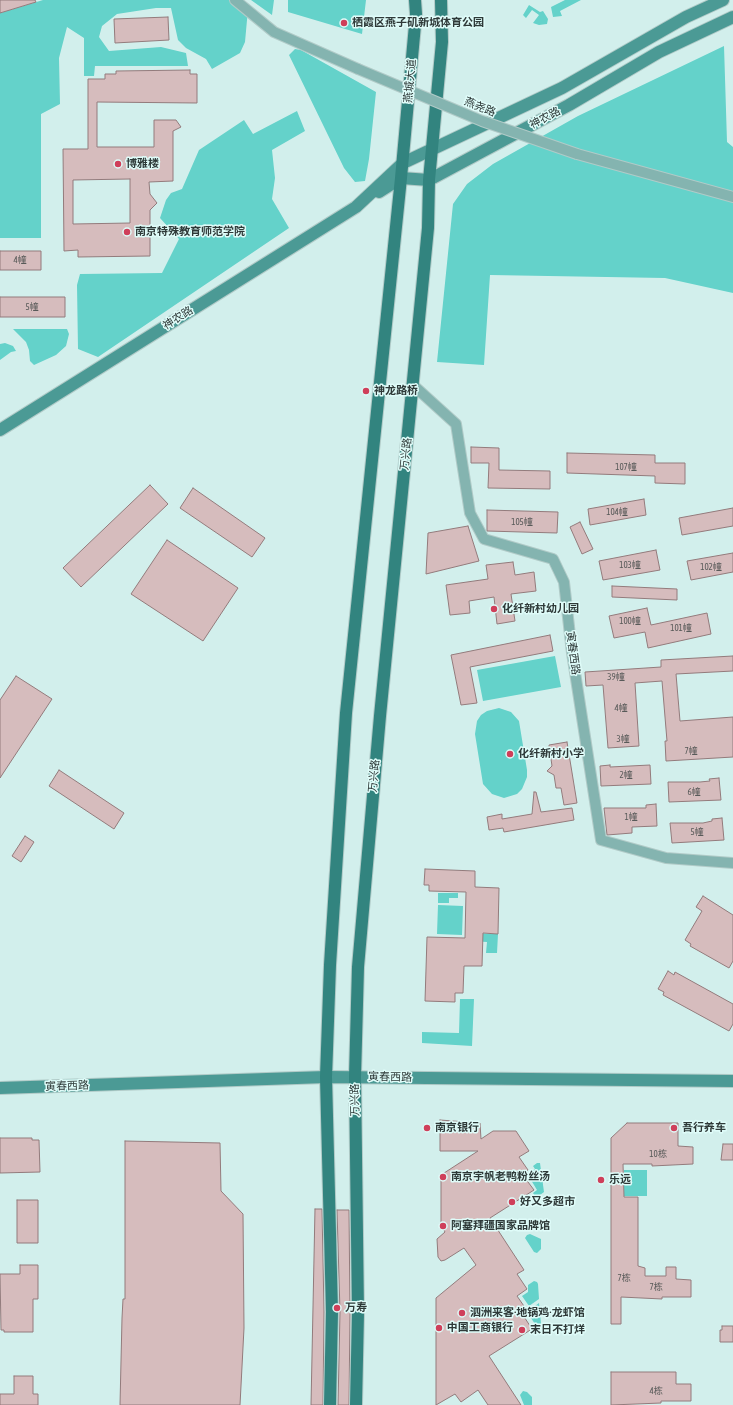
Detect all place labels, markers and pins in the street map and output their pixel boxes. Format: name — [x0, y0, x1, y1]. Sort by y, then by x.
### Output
place label: 栖霞区燕子矶新城体育公园 — [352, 16, 484, 30]
marker: 栖霞区燕子矶新城体育公园 — [339, 18, 349, 28]
place label: 博雅楼 — [126, 157, 159, 171]
marker: 博雅楼 — [113, 159, 123, 169]
place label: 南京特殊教育师范学院 — [135, 225, 245, 239]
marker: 南京特殊教育师范学院 — [122, 227, 132, 237]
place label: 神龙路桥 — [374, 384, 418, 398]
marker: 神龙路桥 — [361, 386, 371, 396]
place label: 化纤新村幼儿园 — [502, 602, 579, 616]
marker: 化纤新村幼儿园 — [489, 604, 499, 614]
place label: 化纤新村小学 — [518, 747, 584, 761]
marker: 化纤新村小学 — [505, 749, 515, 759]
place label: 南京银行 — [435, 1121, 479, 1135]
place label: 吾行养车 — [682, 1121, 726, 1135]
marker: 南京银行 — [422, 1123, 432, 1133]
marker: 吾行养车 — [669, 1123, 679, 1133]
place label: 南京宇帆老鸭粉丝汤 — [451, 1170, 550, 1184]
marker: 南京宇帆老鸭粉丝汤 — [438, 1172, 448, 1182]
place label: 乐远 — [609, 1173, 631, 1187]
marker: 乐远 — [596, 1175, 606, 1185]
place label: 好又多超市 — [520, 1195, 575, 1209]
marker: 好又多超市 — [507, 1197, 517, 1207]
place label: 阿塞拜疆国家品牌馆 — [451, 1219, 550, 1233]
marker: 阿塞拜疆国家品牌馆 — [438, 1221, 448, 1231]
place label: 万寿 — [345, 1301, 367, 1315]
marker: 万寿 — [332, 1303, 342, 1313]
place label: 泗洲来客·地锅鸡·龙虾馆 — [470, 1306, 585, 1320]
marker: 泗洲来客·地锅鸡·龙虾馆 — [457, 1308, 467, 1318]
place label: 中国工商银行 — [447, 1321, 513, 1335]
marker: 中国工商银行 — [434, 1323, 444, 1333]
place label: 末日不打烊 — [530, 1323, 585, 1337]
marker: 末日不打烊 — [517, 1325, 527, 1335]

